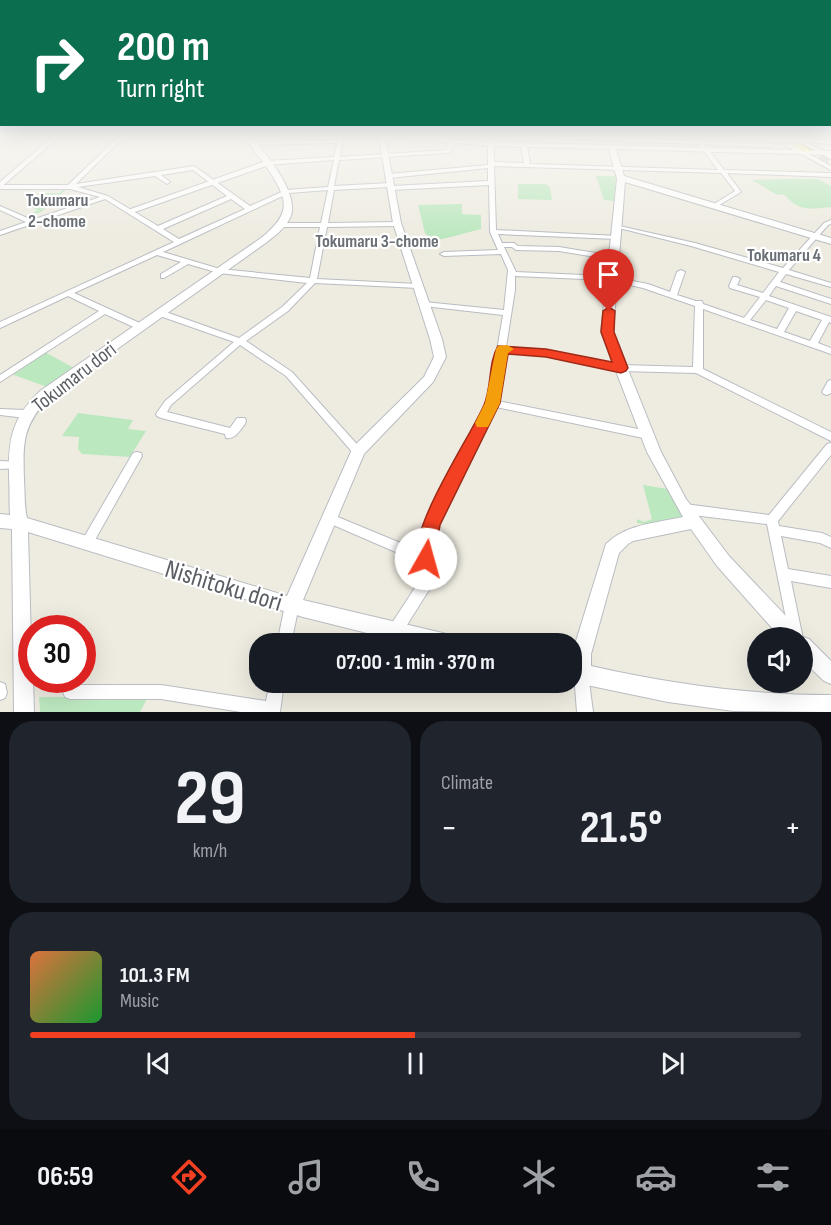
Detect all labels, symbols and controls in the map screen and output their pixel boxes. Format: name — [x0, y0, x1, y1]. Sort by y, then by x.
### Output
text: 200 m — [117, 22, 210, 73]
icon: right — [18, 24, 96, 102]
text: Turn right — [117, 73, 204, 105]
district label: Tokumaru 2-chome — [26, 190, 89, 232]
district label: Tokumaru 3-chome — [315, 231, 439, 252]
district label: Tokumaru 4 — [747, 245, 822, 266]
pin — [583, 249, 634, 311]
icon: arrive — [592, 258, 625, 291]
street label: Tokumaru dori — [27, 337, 121, 418]
position arrow — [394, 527, 458, 591]
street label: Nishitoku dori — [161, 554, 286, 619]
speed limit sign: 30 — [18, 615, 96, 693]
map controls — [747, 627, 813, 693]
button: sound — [747, 627, 813, 693]
text: 07:00 · 1 min · 370 m — [336, 649, 495, 676]
text: 29 — [174, 753, 246, 846]
text: Climate — [441, 771, 493, 795]
text: 21.5° — [580, 801, 662, 856]
text: − — [441, 808, 457, 848]
text: + — [785, 808, 801, 848]
text: km/h — [193, 839, 227, 863]
text: 101.3 FM — [120, 962, 190, 989]
text: Music — [120, 989, 159, 1013]
icon: previous — [142, 1047, 175, 1080]
icon: pause — [399, 1047, 432, 1080]
icon: next — [656, 1047, 689, 1080]
icon: directions — [168, 1156, 210, 1198]
icon: music — [285, 1156, 327, 1198]
icon: phone — [402, 1156, 444, 1198]
icon: climate — [518, 1156, 560, 1198]
icon: car — [635, 1156, 677, 1198]
icon: filters — [752, 1156, 794, 1198]
text: 06:59 — [37, 1161, 94, 1193]

